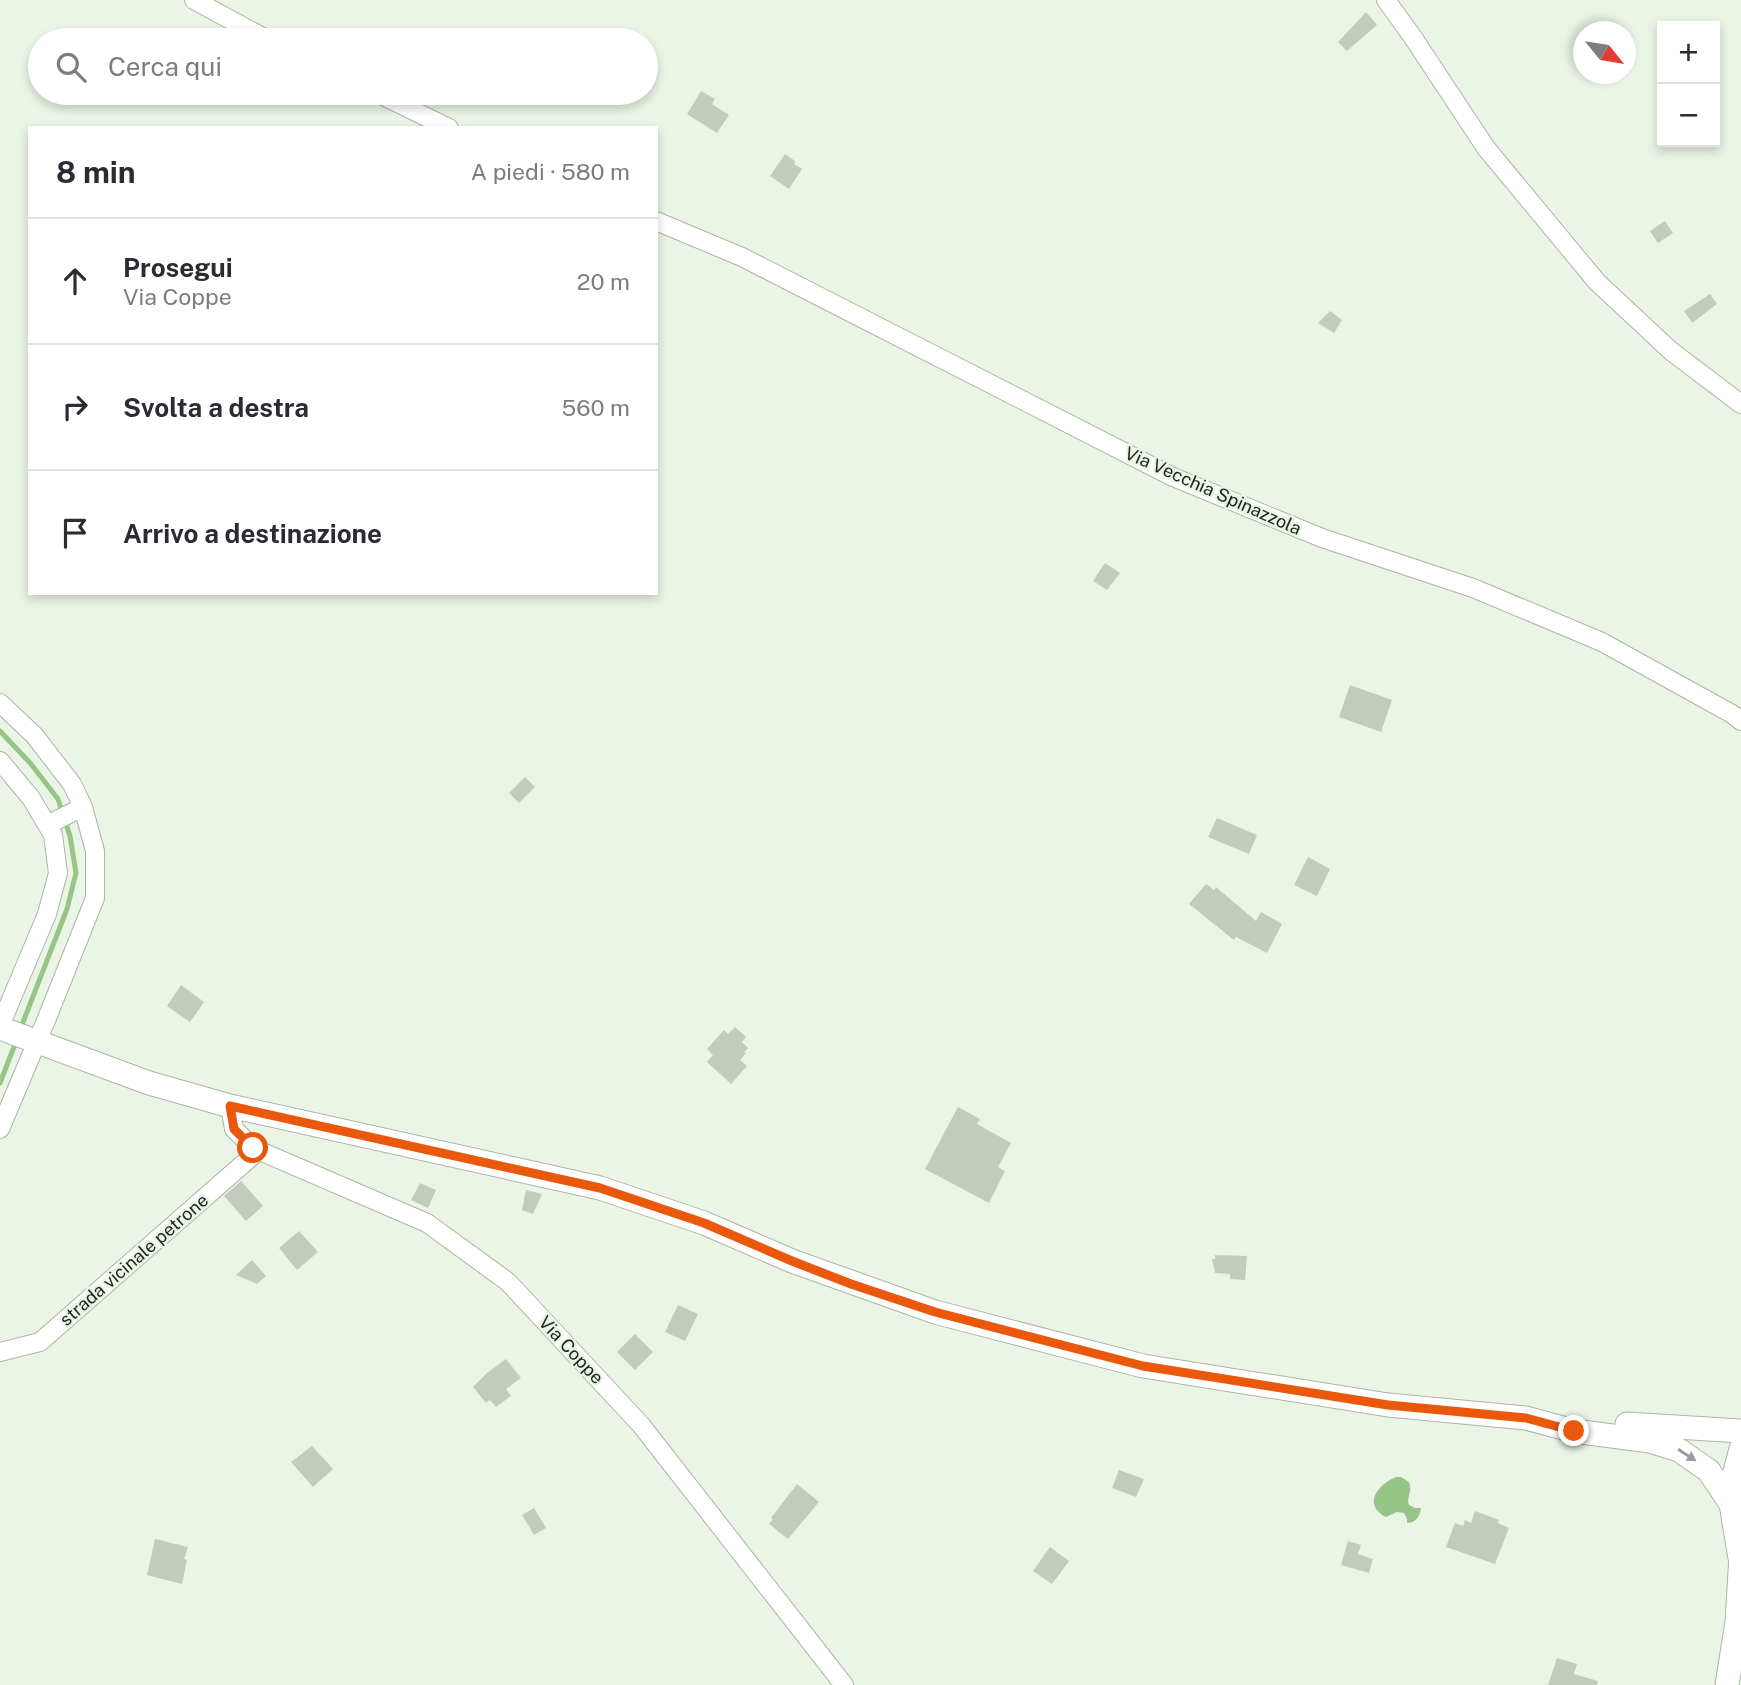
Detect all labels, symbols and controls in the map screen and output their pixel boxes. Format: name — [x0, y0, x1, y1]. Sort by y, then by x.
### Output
north arrow — [1573, 21, 1636, 84]
map controls — [1657, 21, 1720, 147]
button: + — [1657, 21, 1720, 84]
search box — [28, 28, 658, 105]
icon: search — [52, 48, 90, 86]
text: Cerca qui — [108, 51, 222, 82]
button: − — [1657, 84, 1720, 147]
text: 8 min — [56, 154, 136, 190]
text: A piedi · 580 m — [471, 158, 630, 185]
text: Prosegui — [123, 252, 233, 283]
icon: ahead — [56, 262, 94, 300]
text: 20 m — [577, 268, 630, 295]
text: Via Coppe — [123, 283, 232, 310]
icon: right — [56, 388, 94, 426]
text: Svolta a destra — [123, 392, 309, 423]
text: 560 m — [562, 394, 630, 421]
street label: Via Vecchia Spinazzola — [1122, 442, 1305, 539]
icon: arrive — [56, 514, 94, 552]
text: Arrivo a destinazione — [123, 518, 382, 549]
route start — [237, 1132, 268, 1163]
street label: strada vicinale petrone — [55, 1189, 212, 1330]
street label: Via Coppe — [535, 1311, 608, 1388]
route end — [1558, 1415, 1589, 1446]
one-way arrow — [1677, 1449, 1696, 1462]

